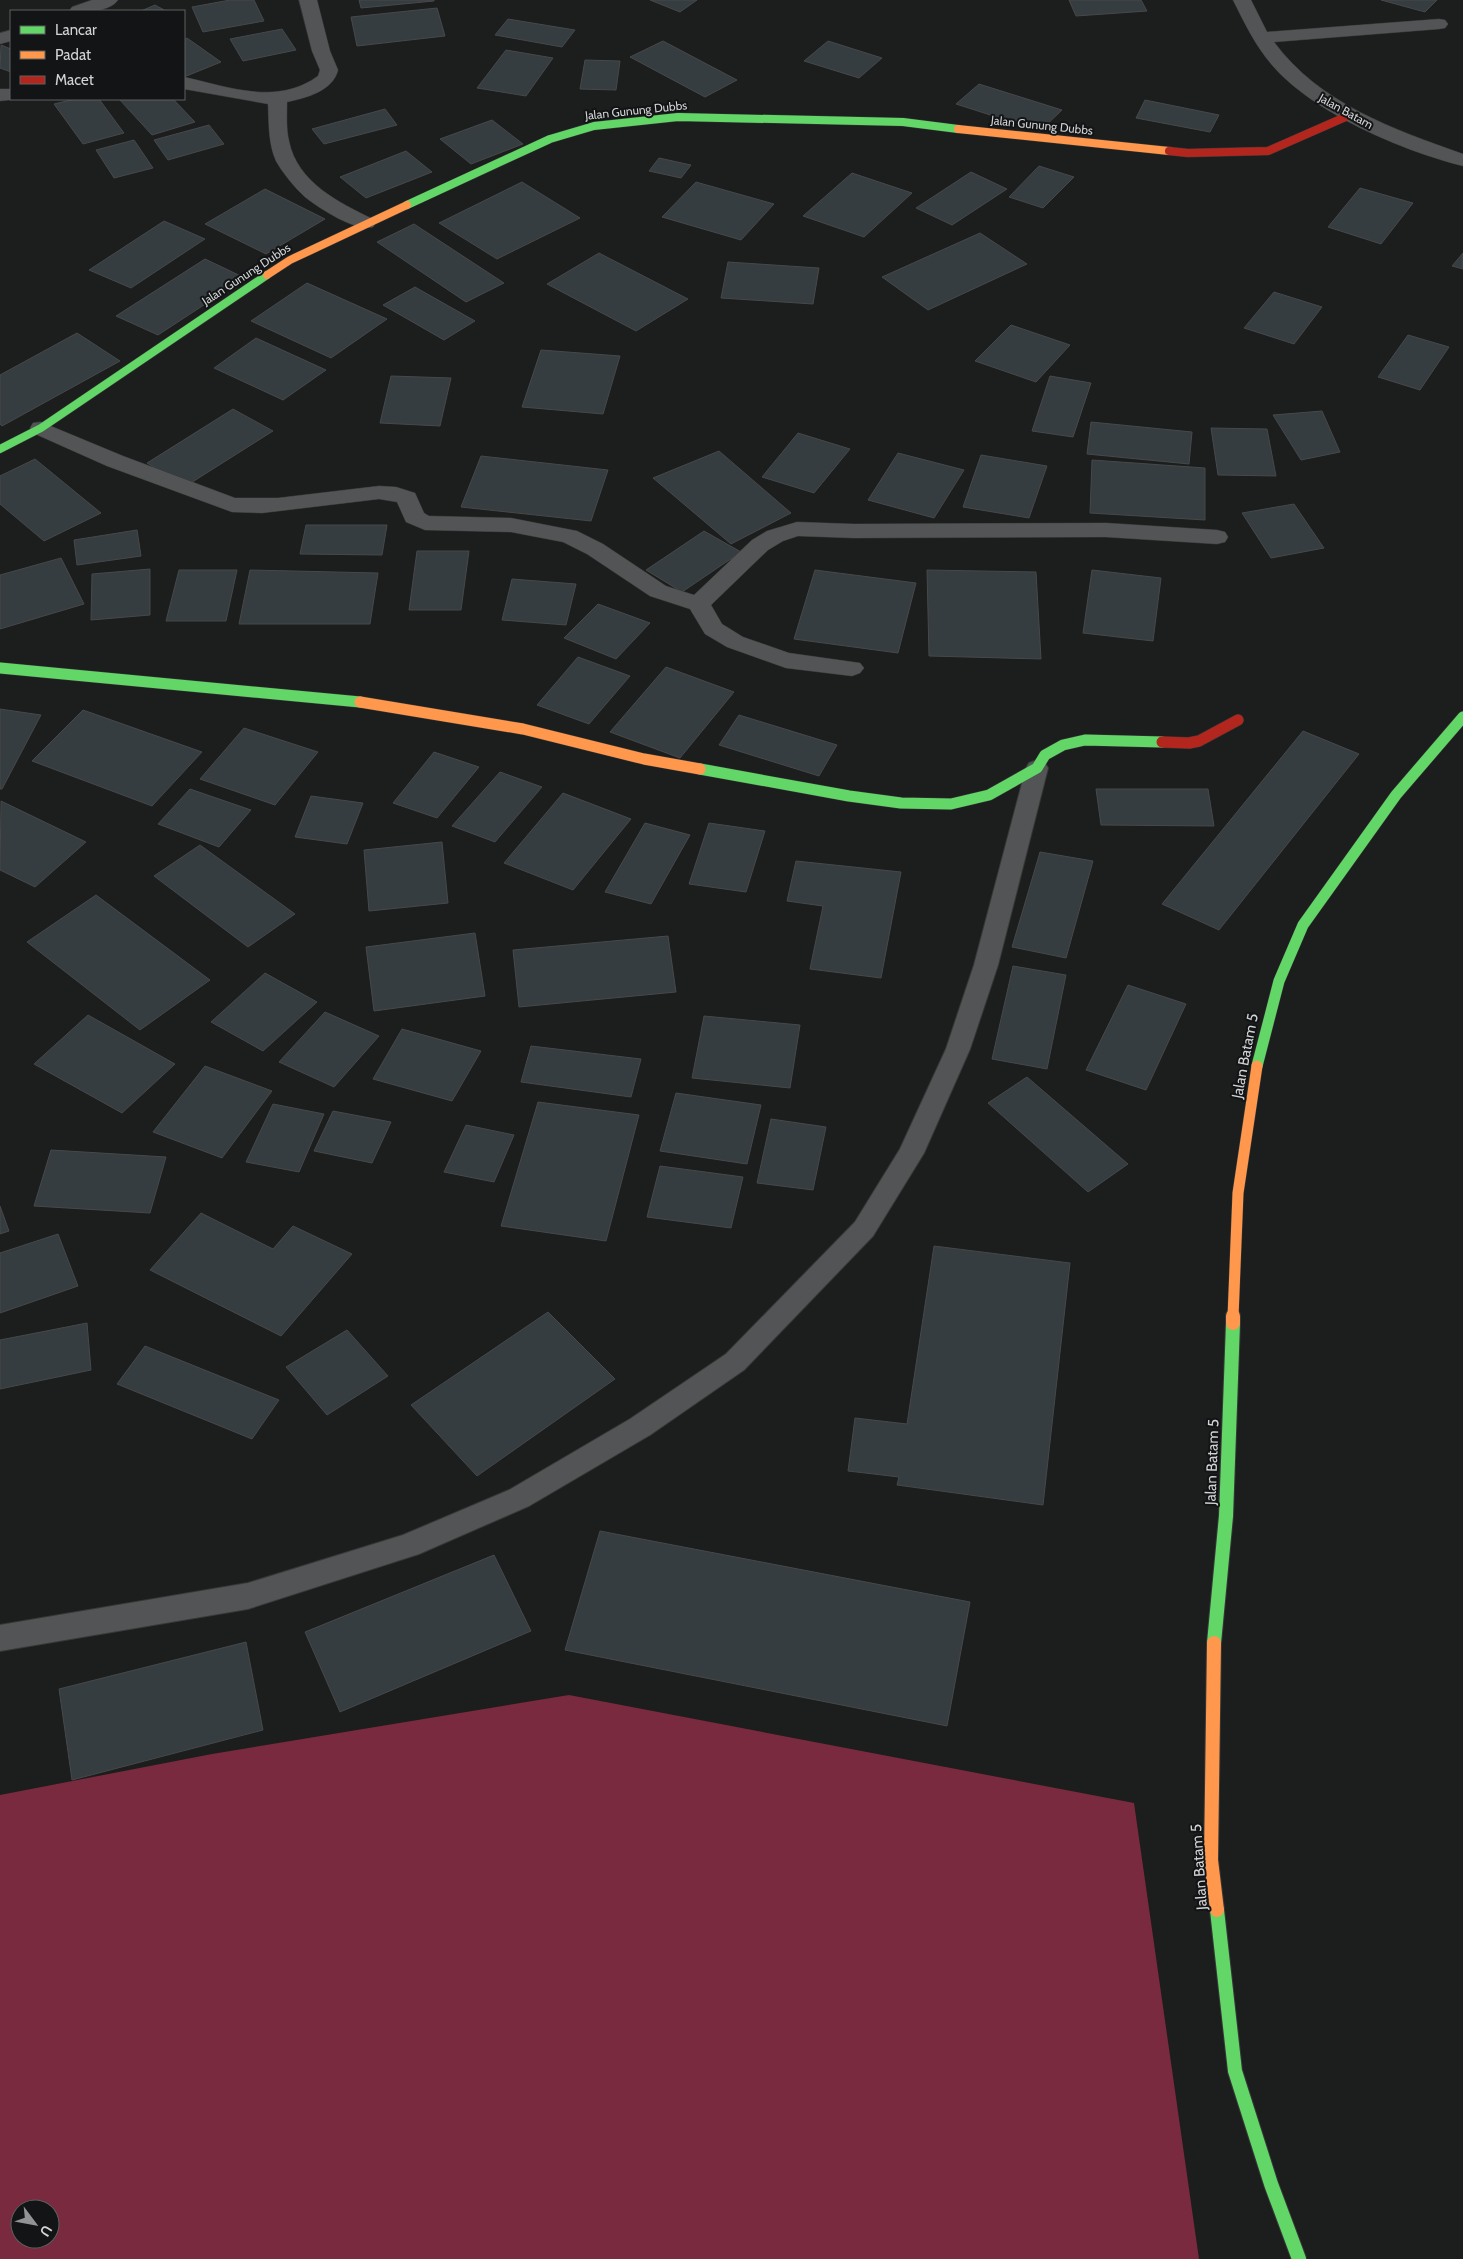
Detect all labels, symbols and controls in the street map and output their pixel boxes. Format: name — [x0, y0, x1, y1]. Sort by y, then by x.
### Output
legend — [10, 10, 185, 100]
text: Lancar — [55, 21, 97, 39]
text: Padat — [55, 46, 91, 64]
text: Macet — [55, 71, 94, 89]
street label: Jalan Batam — [1315, 89, 1376, 132]
street label: Jalan Gunung Dubbs — [583, 97, 688, 123]
street label: Jalan Gunung Dubbs — [989, 112, 1094, 138]
street label: Jalan Gunung Dubbs — [198, 240, 293, 309]
street label: Jalan Batam 5 — [1228, 1012, 1262, 1101]
street label: Jalan Batam 5 — [1201, 1419, 1223, 1506]
street label: Jalan Batam 5 — [1187, 1823, 1211, 1912]
north arrow — [10, 2199, 60, 2249]
text: U — [36, 2222, 56, 2240]

